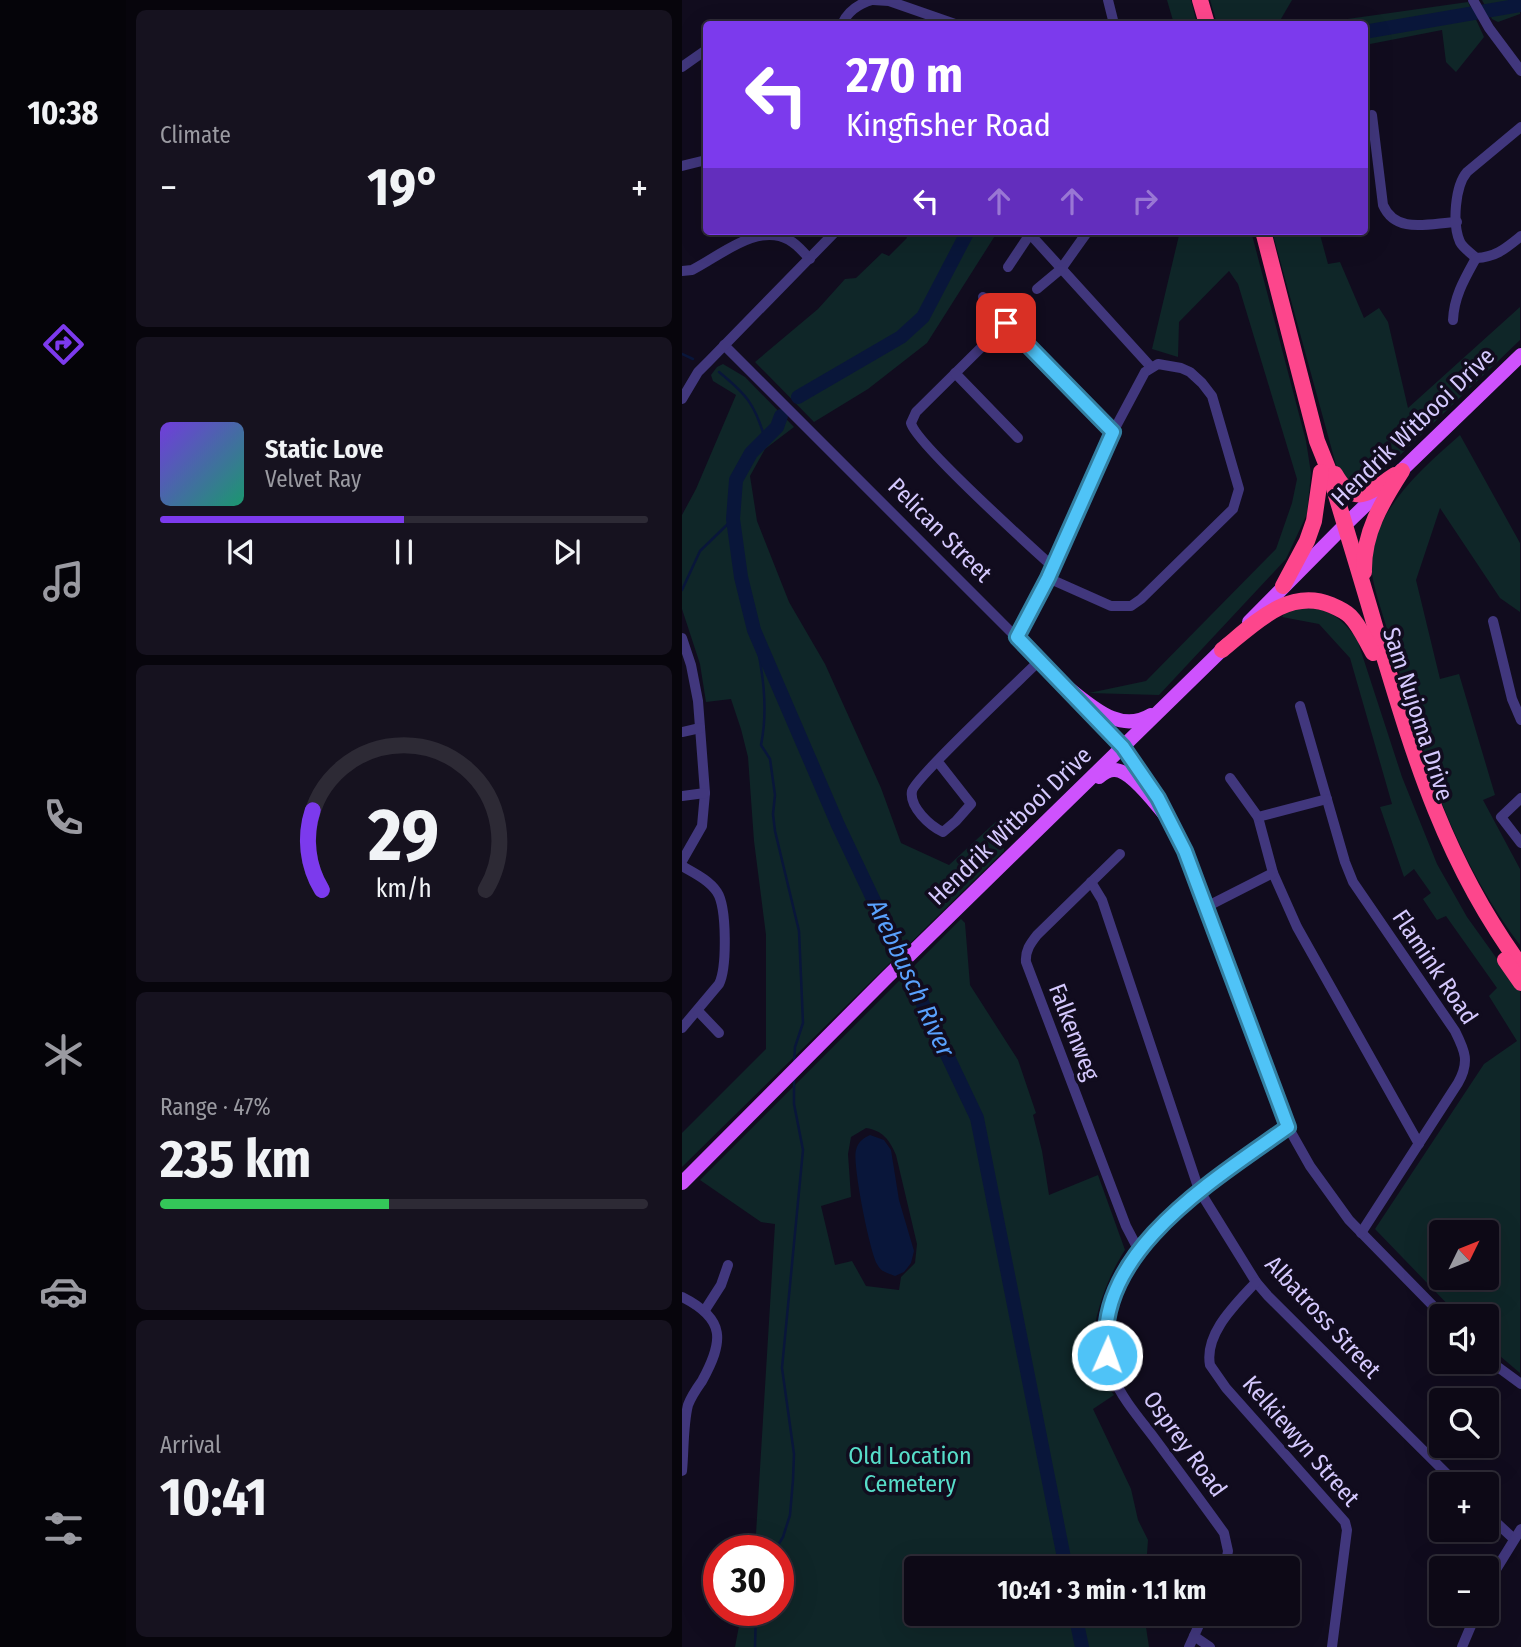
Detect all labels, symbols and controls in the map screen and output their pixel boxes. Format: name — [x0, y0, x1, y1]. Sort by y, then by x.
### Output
text: 270 m — [846, 46, 963, 105]
icon: left — [731, 49, 822, 140]
text: 10:38 — [28, 94, 98, 132]
text: Kingfisher Road — [846, 106, 1051, 144]
text: Climate — [160, 121, 231, 149]
text: 19° — [367, 156, 441, 219]
text: − — [160, 165, 177, 211]
text: + — [631, 165, 648, 211]
icon: left — [907, 182, 945, 220]
icon: ahead — [980, 182, 1018, 220]
icon: ahead — [1053, 182, 1091, 220]
icon: right — [1126, 182, 1164, 220]
pin — [976, 293, 1036, 353]
icon: arrive — [987, 304, 1025, 342]
icon: directions — [39, 320, 88, 369]
street label: Hendrik Witbooi Drive — [1326, 342, 1500, 512]
text: Static Love — [265, 434, 383, 465]
text: Velvet Ray — [265, 465, 361, 493]
street label: Pelican Street — [882, 472, 998, 588]
icon: previous — [222, 533, 260, 571]
icon: pause — [385, 533, 423, 571]
icon: next — [548, 533, 586, 571]
icon: music — [39, 557, 88, 606]
street label: Sam Nujoma Drive — [1377, 624, 1459, 804]
street label: Hendrik Witbooi Drive — [923, 741, 1097, 911]
text: 29 — [368, 792, 439, 879]
icon: phone — [39, 793, 88, 842]
text: km/h — [376, 873, 432, 903]
water label: Arebbusch River — [861, 893, 961, 1063]
street label: Flamink Road — [1386, 904, 1484, 1030]
street label: Falkenweg — [1043, 980, 1105, 1085]
icon: climate — [39, 1030, 88, 1079]
text: Range · 47% — [160, 1093, 271, 1121]
text: 235 km — [160, 1128, 311, 1191]
north arrow — [1429, 1220, 1499, 1290]
map controls — [1429, 1220, 1499, 1626]
street label: Albatross Street — [1259, 1250, 1387, 1384]
icon: car — [39, 1267, 88, 1316]
button: sound — [1429, 1304, 1499, 1374]
position arrow — [1070, 1318, 1144, 1392]
street label: Kelkiewyn Street — [1237, 1370, 1365, 1512]
street label: Osprey Road — [1137, 1386, 1233, 1502]
button: search — [1429, 1388, 1499, 1458]
text: Arrival — [160, 1431, 221, 1459]
park label: Old Location Cemetery — [848, 1442, 972, 1498]
text: 10:41 — [160, 1466, 267, 1529]
button: + — [1429, 1472, 1499, 1542]
icon: filters — [39, 1504, 88, 1553]
speed limit sign: 30 — [703, 1535, 794, 1626]
button: − — [1429, 1556, 1499, 1626]
text: 10:41 · 3 min · 1.1 km — [998, 1575, 1206, 1606]

